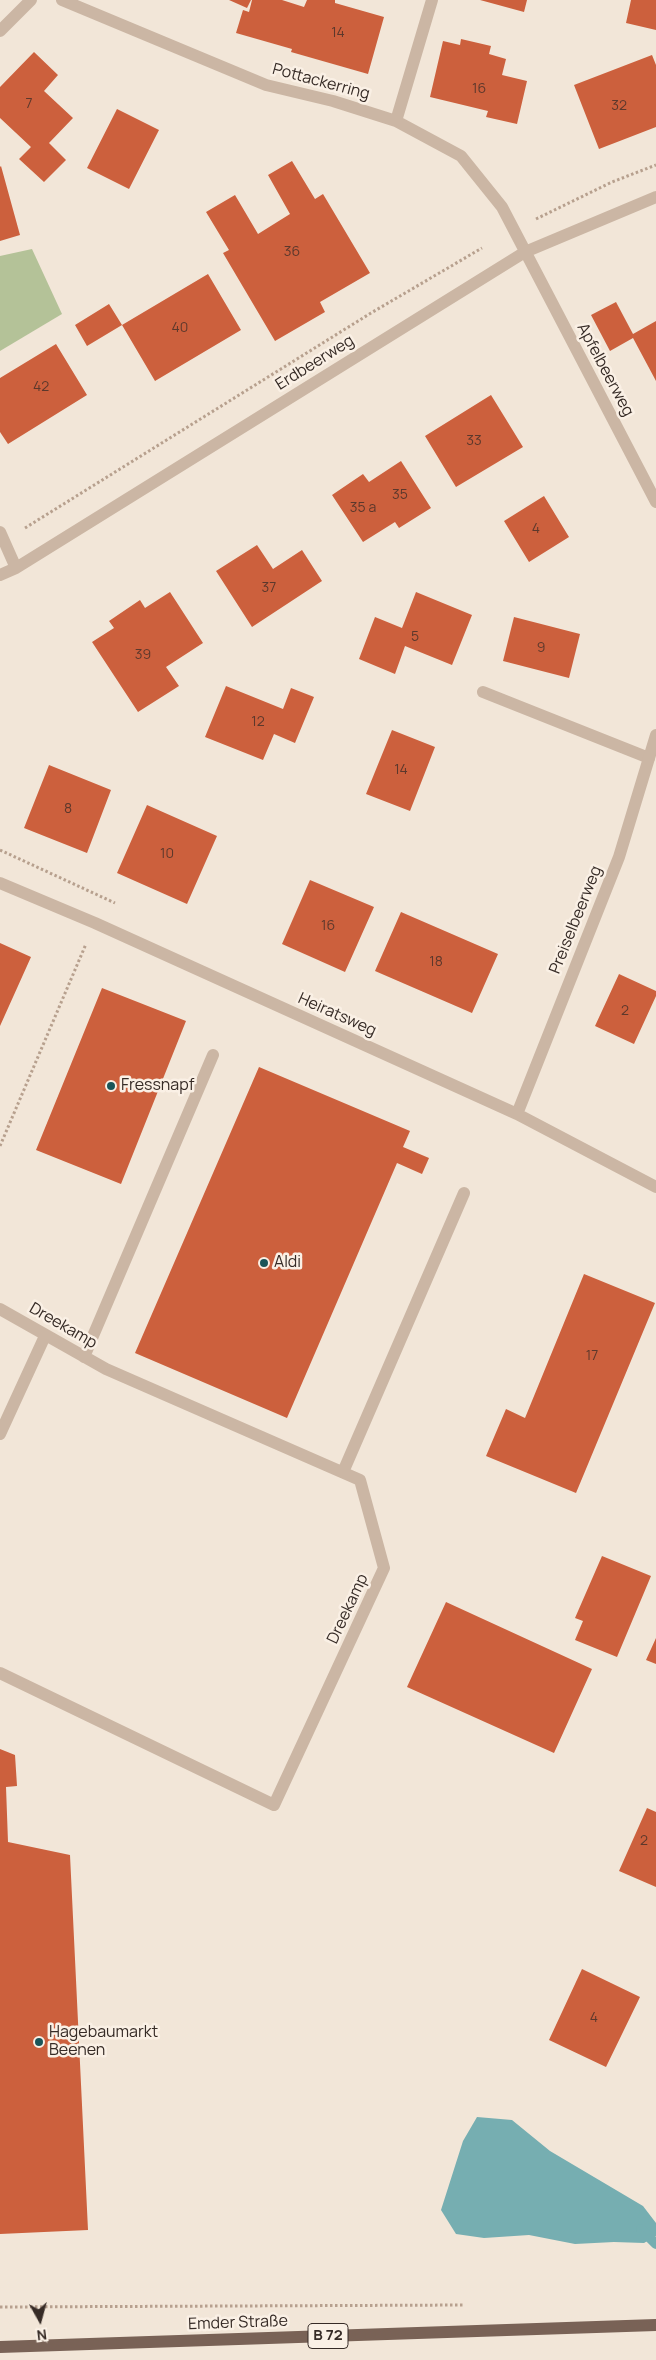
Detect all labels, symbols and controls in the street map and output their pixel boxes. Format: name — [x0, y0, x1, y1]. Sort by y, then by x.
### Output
house number: 14 — [331, 25, 345, 41]
street label: Pottackerring — [270, 60, 372, 104]
house number: 16 — [472, 81, 486, 97]
house number: 7 — [25, 96, 33, 112]
house number: 32 — [611, 98, 627, 114]
house number: 36 — [284, 244, 300, 260]
house number: 40 — [172, 320, 188, 336]
street label: Apfelbeerweg — [572, 320, 638, 420]
street label: Erdbeerweg — [272, 331, 358, 395]
house number: 42 — [33, 379, 49, 395]
house number: 33 — [466, 433, 482, 449]
house number: 35 — [392, 487, 408, 503]
house number: 35 a — [350, 500, 376, 516]
house number: 4 — [532, 521, 540, 537]
house number: 37 — [262, 580, 276, 596]
house number: 5 — [411, 629, 419, 645]
house number: 9 — [537, 640, 545, 656]
house number: 39 — [135, 647, 151, 663]
house number: 12 — [251, 714, 265, 730]
house number: 14 — [394, 762, 408, 778]
house number: 8 — [64, 801, 72, 817]
house number: 10 — [160, 846, 174, 862]
street label: Preiselbeerweg — [546, 863, 606, 977]
house number: 16 — [321, 918, 335, 934]
house number: 18 — [429, 954, 443, 970]
street label: Heiratsweg — [295, 989, 379, 1041]
house number: 2 — [621, 1003, 629, 1019]
place label: Fressnapf — [121, 1076, 194, 1096]
marker: Fressnapf — [105, 1080, 117, 1092]
place label: Aldi — [274, 1253, 301, 1273]
marker: Aldi — [258, 1257, 270, 1269]
street label: Dreekamp — [26, 1299, 100, 1353]
house number: 17 — [586, 1348, 598, 1364]
street label: Dreekamp — [323, 1571, 373, 1647]
house number: 2 — [640, 1833, 648, 1849]
house number: 4 — [590, 2010, 598, 2026]
place label: Hagebaumarkt Beenen — [49, 2023, 158, 2061]
marker: Hagebaumarkt Beenen — [33, 2036, 45, 2048]
north arrow — [15, 2295, 65, 2345]
street label: Emder Straße — [188, 2312, 288, 2334]
road number: B 72 — [308, 2324, 348, 2348]
text: N — [36, 2325, 48, 2345]

